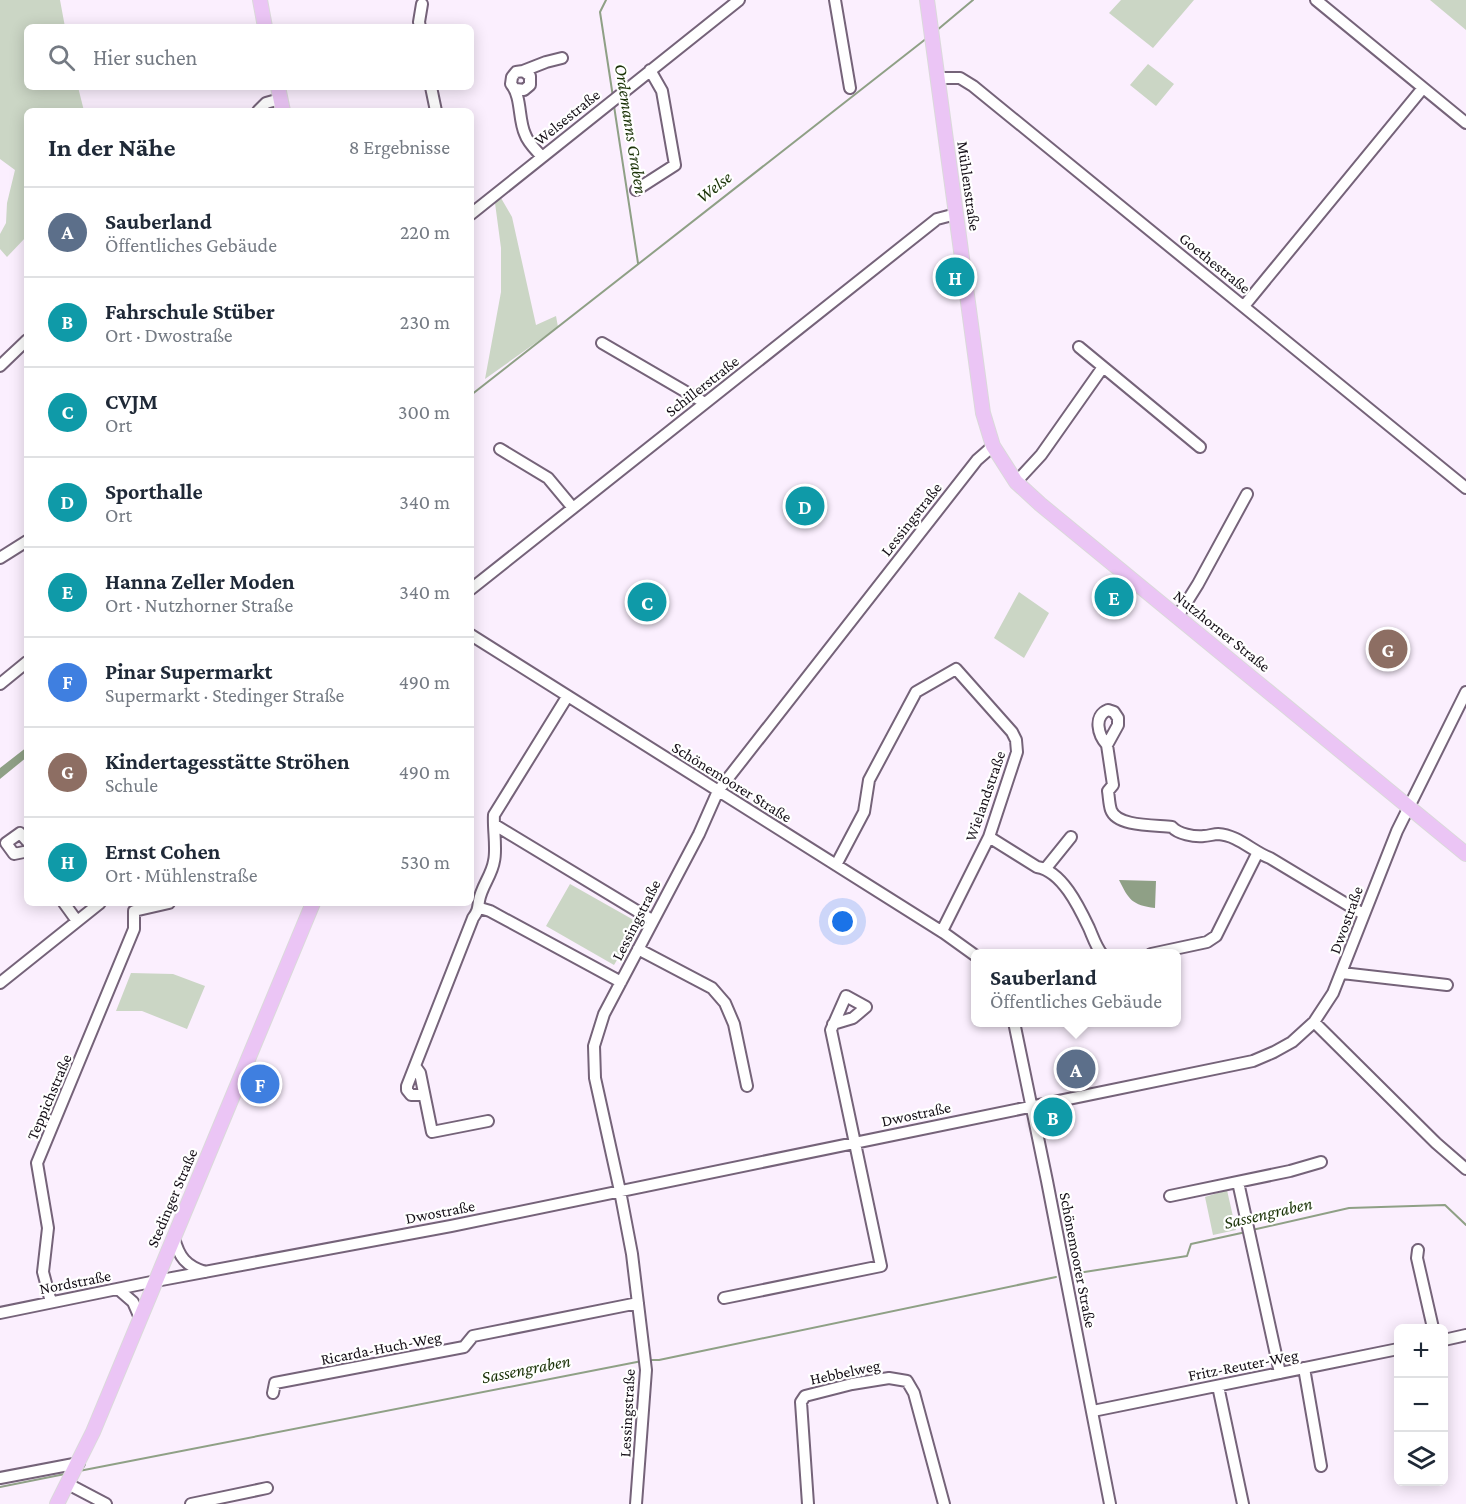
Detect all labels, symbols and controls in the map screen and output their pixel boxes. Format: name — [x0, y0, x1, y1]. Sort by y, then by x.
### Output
search box — [24, 24, 474, 90]
icon: search — [45, 41, 78, 74]
text: Hier suchen — [93, 45, 197, 70]
water label: Ordemanns Graben — [611, 62, 651, 196]
street label: Welsestraße — [531, 86, 603, 148]
text: In der Nähe — [48, 133, 176, 162]
text: 8 Ergebnisse — [349, 136, 450, 158]
street label: Mühlenstraße — [954, 140, 984, 232]
water label: Welse — [692, 167, 736, 207]
text: Sauberland — [105, 209, 212, 234]
text: A — [62, 221, 73, 243]
text: 220 m — [400, 221, 450, 243]
street label: Goethestraße — [1176, 229, 1254, 297]
text: Öffentliches Gebäude — [105, 234, 277, 256]
pin: H — [936, 254, 974, 300]
text: Fahrschule Stüber — [105, 299, 275, 324]
text: B — [62, 311, 73, 333]
text: 230 m — [400, 311, 450, 333]
text: Ort · Dwostraße — [105, 324, 233, 346]
street label: Schillerstraße — [662, 352, 742, 420]
text: CVJM — [105, 389, 158, 414]
text: C — [61, 401, 74, 423]
text: 300 m — [398, 401, 450, 423]
text: Ort — [105, 414, 132, 436]
text: Sporthalle — [105, 479, 203, 504]
street label: Lessingstraße — [877, 479, 946, 560]
pin: D — [786, 484, 824, 528]
text: D — [61, 491, 74, 513]
text: 340 m — [399, 491, 450, 513]
text: Ort — [105, 504, 132, 526]
text: Hanna Zeller Moden — [105, 569, 295, 594]
pin: E — [1094, 574, 1134, 620]
pin: C — [628, 580, 666, 624]
text: E — [62, 581, 73, 603]
text: 340 m — [399, 581, 450, 603]
street label: Nutzhorner Straße — [1170, 587, 1274, 675]
text: Ort · Nutzhorner Straße — [105, 594, 293, 616]
pin: G — [1368, 626, 1408, 672]
text: Pinar Supermarkt — [105, 659, 272, 684]
text: F — [62, 671, 73, 693]
text: 490 m — [399, 671, 450, 693]
text: Supermarkt · Stedinger Straße — [105, 684, 344, 706]
street label: Schönemoorer Straße — [669, 738, 795, 826]
text: Kindertagesstätte Ströhen — [105, 749, 350, 774]
street label: Wielandstraße — [962, 749, 1008, 843]
text: G — [61, 761, 74, 783]
text: 490 m — [399, 761, 450, 783]
text: Schule — [105, 774, 158, 796]
text: Ernst Cohen — [105, 839, 220, 864]
text: H — [61, 851, 74, 873]
text: 530 m — [400, 851, 450, 873]
text: Ort · Mühlenstraße — [105, 864, 258, 886]
street label: Lessingstraße — [608, 877, 665, 964]
street label: Dwostraße — [1326, 884, 1366, 956]
your location — [828, 907, 857, 936]
popup — [971, 949, 1181, 1027]
text: Sauberland — [990, 965, 1097, 990]
text: Öffentliches Gebäude — [990, 990, 1162, 1012]
pin: A — [1056, 1046, 1096, 1092]
street label: Teppichstraße — [23, 1052, 76, 1143]
pin: F — [240, 1062, 280, 1106]
pin: B — [1034, 1094, 1072, 1140]
street label: Dwostraße — [880, 1098, 952, 1130]
street label: Stedinger Straße — [144, 1146, 201, 1250]
street label: Schönemoorer Straße — [1057, 1191, 1099, 1329]
water label: Sassengraben — [1222, 1193, 1314, 1233]
street label: Dwostraße — [404, 1197, 476, 1227]
street label: Nordstraße — [38, 1267, 112, 1297]
map controls — [1394, 1324, 1448, 1486]
button: + — [1394, 1324, 1448, 1378]
street label: Ricarda-Huch-Weg — [319, 1328, 443, 1369]
street label: Fritz-Reuter-Weg — [1186, 1346, 1300, 1385]
water label: Sassengraben — [480, 1351, 572, 1387]
street label: Hebbelweg — [808, 1356, 882, 1389]
street label: Lessingstraße — [616, 1368, 639, 1458]
button: − — [1394, 1378, 1448, 1432]
button: layers — [1394, 1432, 1448, 1486]

